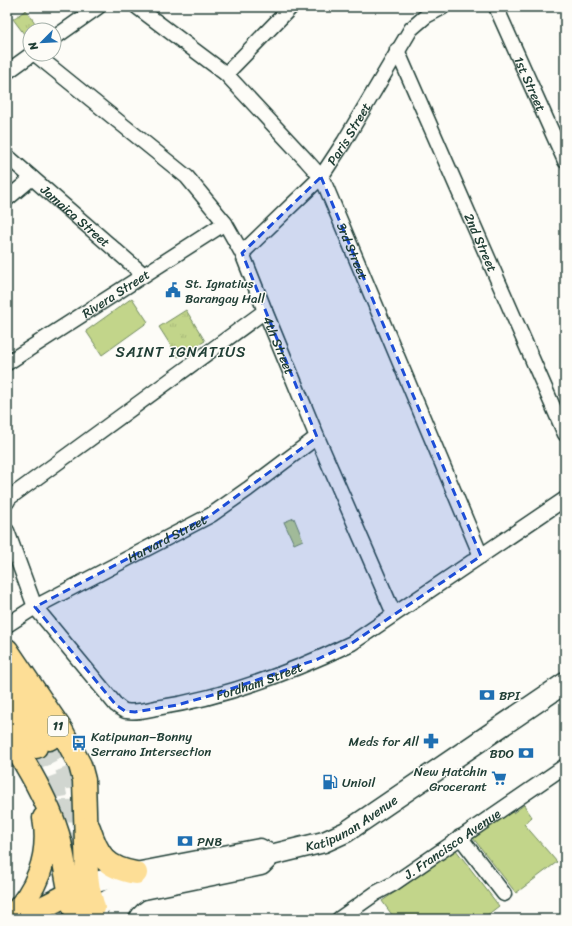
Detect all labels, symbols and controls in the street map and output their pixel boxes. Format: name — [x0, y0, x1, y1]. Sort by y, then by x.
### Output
north arrow — [22, 22, 62, 62]
text: N — [23, 38, 44, 54]
street label: 1st Street — [508, 52, 553, 115]
street label: Paris Street — [320, 98, 377, 170]
street label: Jamaica Street — [35, 178, 116, 253]
street label: 2nd Street — [458, 209, 504, 276]
street label: 3rd Street — [331, 219, 375, 284]
street label: Rivera Street — [77, 263, 155, 324]
place label: St. Ignatius Barangay Hall — [185, 272, 265, 310]
public building icon: St. Ignatius Barangay Hall — [164, 281, 182, 299]
street label: 4th Street — [257, 312, 302, 378]
district label: SAINT IGNATIUS — [116, 339, 247, 365]
street label: Harvard Street — [123, 507, 211, 569]
street label: Fordham Street — [213, 655, 306, 706]
place label: BPI — [499, 684, 521, 707]
bank icon: BPI — [478, 686, 496, 704]
road number: 11 — [48, 716, 68, 736]
place label: Katipunan–Bonny Serrano Intersection — [91, 725, 211, 763]
place label: Meds for All — [349, 730, 419, 753]
pharmacy icon: Meds for All — [422, 732, 440, 750]
bus stop icon: Katipunan–Bonny Serrano Intersection — [70, 734, 88, 752]
place label: BDO — [490, 742, 514, 765]
bank icon: BDO — [517, 744, 535, 762]
place label: New Hatchin Grocerant — [414, 760, 487, 798]
supermarket icon: New Hatchin Grocerant — [490, 769, 508, 787]
place label: Unioil — [342, 771, 375, 794]
fuel station icon: Unioil — [321, 773, 339, 791]
street label: Katipunan Avenue — [303, 788, 403, 858]
street label: J. Francisco Avenue — [398, 802, 505, 886]
place label: PNB — [197, 830, 222, 853]
bank icon: PNB — [176, 832, 194, 850]

